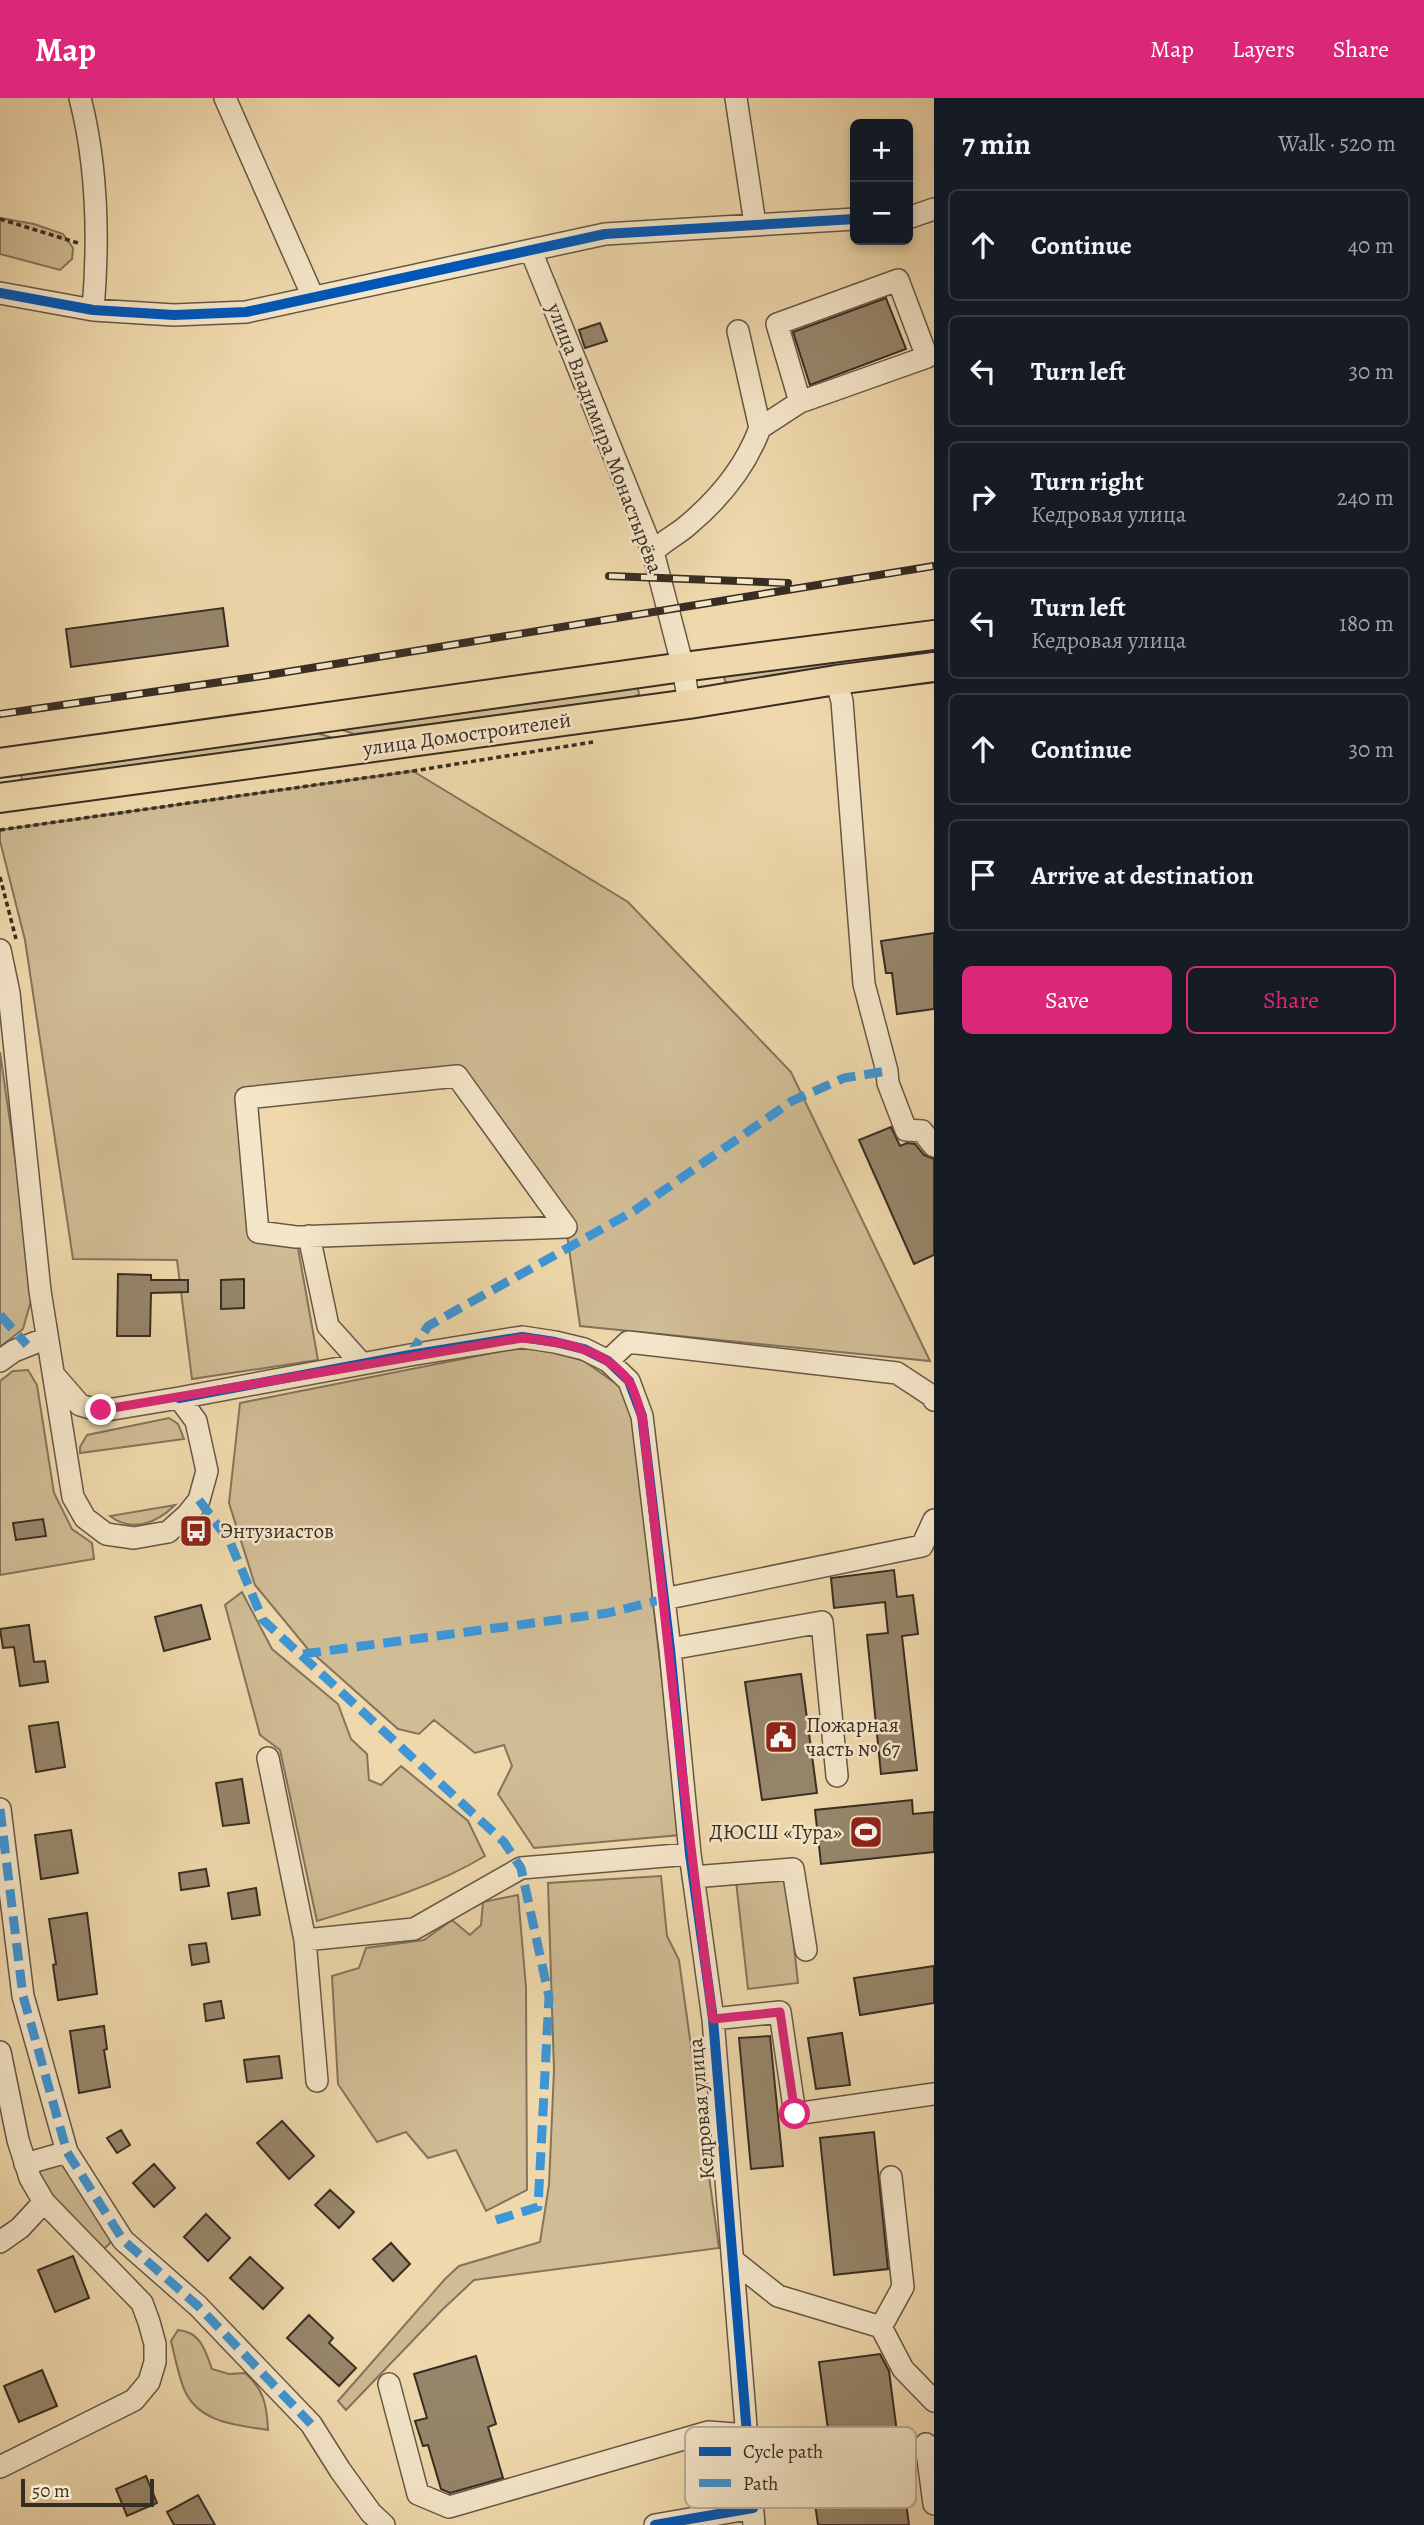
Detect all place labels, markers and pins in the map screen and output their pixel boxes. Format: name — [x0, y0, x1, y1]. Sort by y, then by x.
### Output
bus stop icon: Энтузиастов — [177, 1512, 215, 1550]
place label: Энтузиастов — [220, 1517, 334, 1545]
place label: Пожарная часть № 67 — [806, 1711, 900, 1763]
public building icon: Пожарная часть № 67 — [762, 1718, 800, 1756]
sports icon: ДЮСШ «Тура» — [847, 1813, 885, 1851]
place label: ДЮСШ «Тура» — [709, 1818, 842, 1846]

